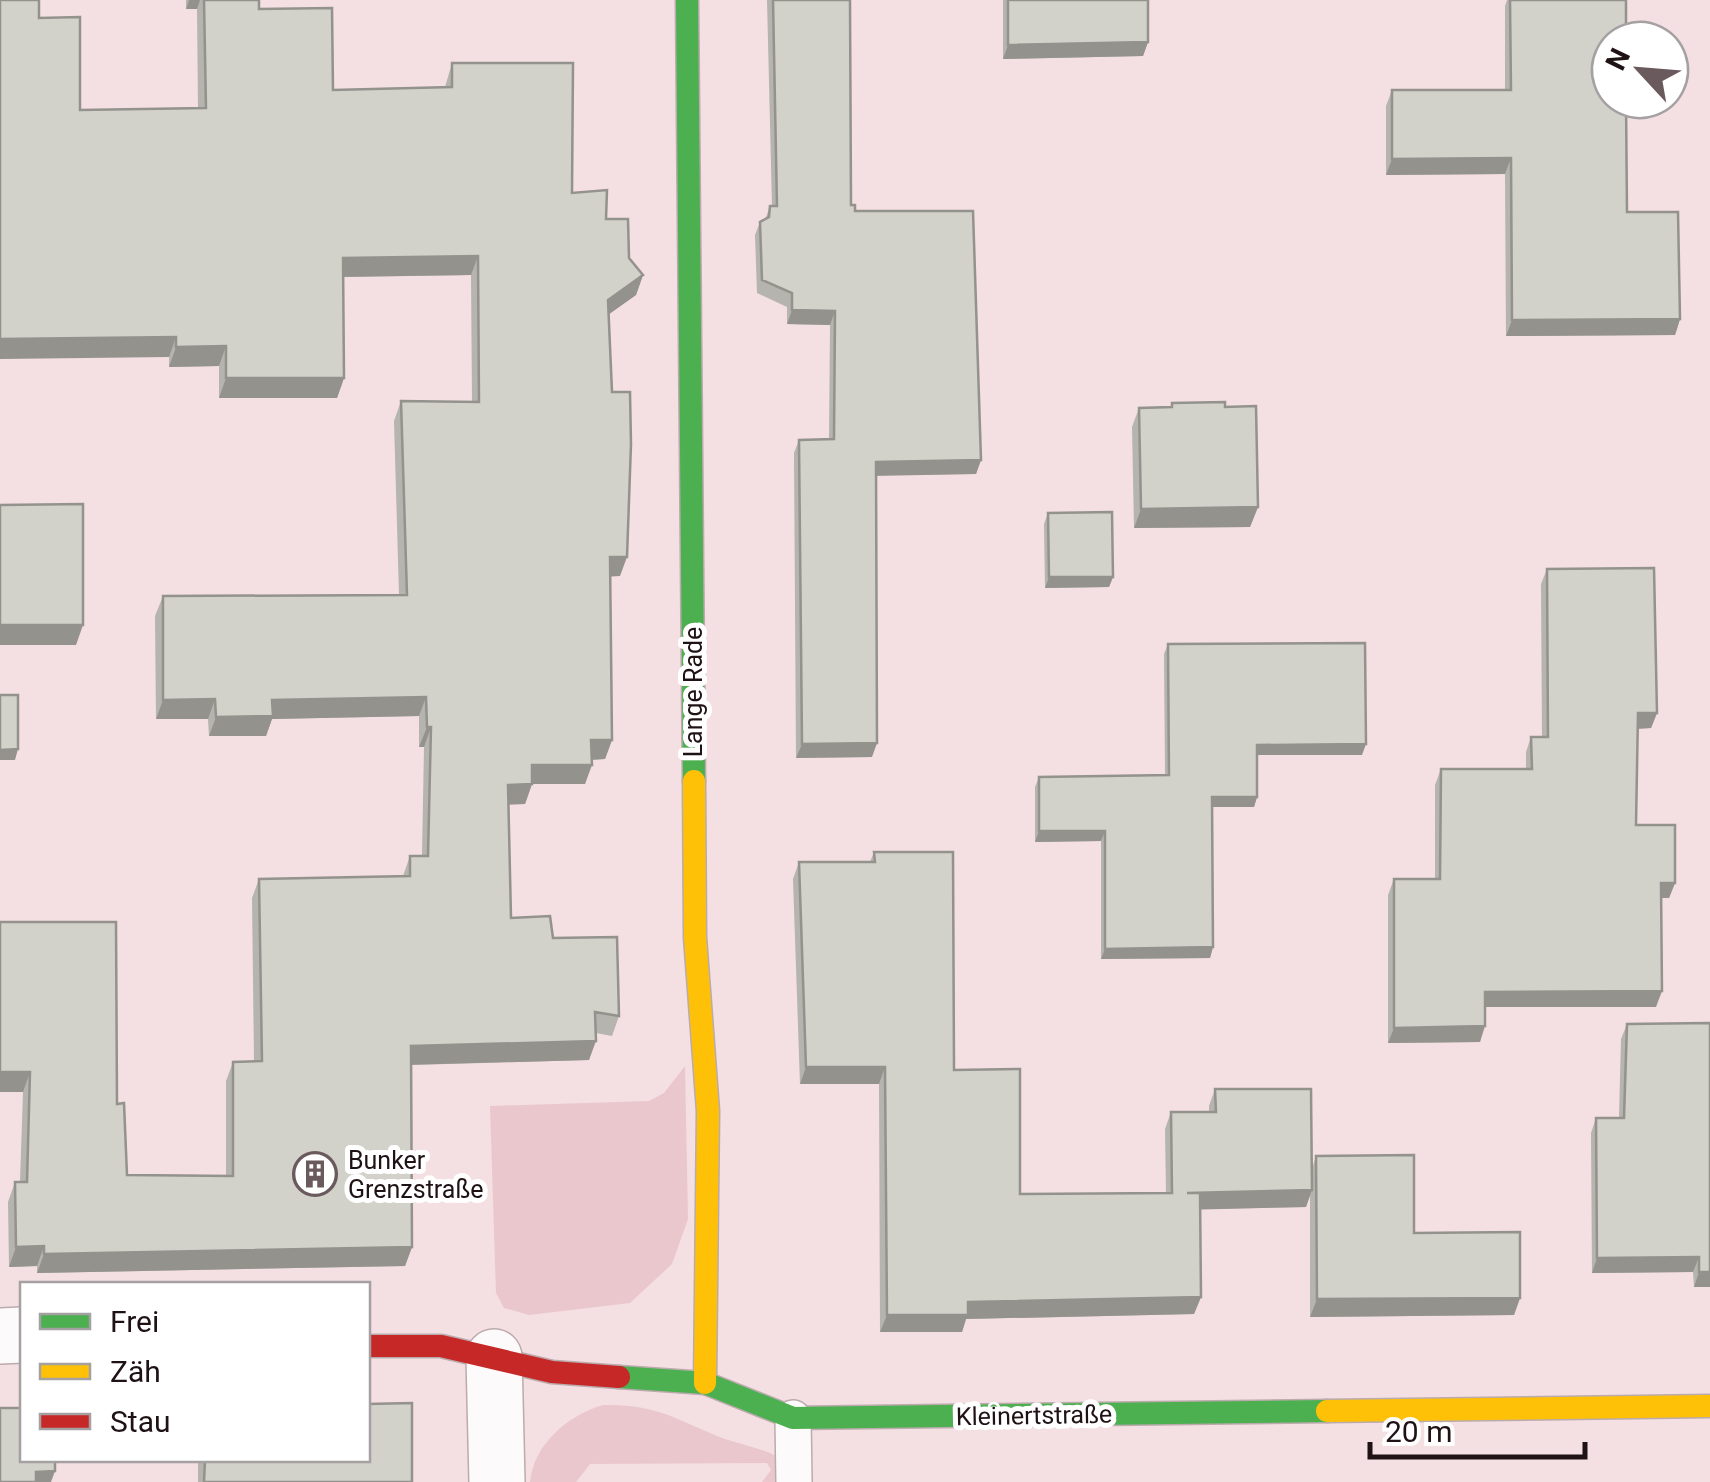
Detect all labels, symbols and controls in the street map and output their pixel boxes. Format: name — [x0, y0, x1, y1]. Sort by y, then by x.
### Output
north arrow — [1590, 20, 1690, 120]
text: N — [1599, 43, 1637, 75]
street label: Lange Rade — [679, 627, 708, 757]
place label: Bunker Grenzstraße — [348, 1146, 484, 1204]
building icon: Bunker Grenzstraße — [292, 1151, 338, 1197]
legend — [20, 1282, 370, 1462]
text: Frei — [110, 1304, 159, 1339]
text: Zäh — [110, 1354, 161, 1389]
scale bar — [1370, 1397, 1585, 1459]
street label: Kleinertstraße — [956, 1400, 1112, 1431]
text: Stau — [110, 1404, 170, 1439]
text: 20 m — [1385, 1414, 1452, 1449]

